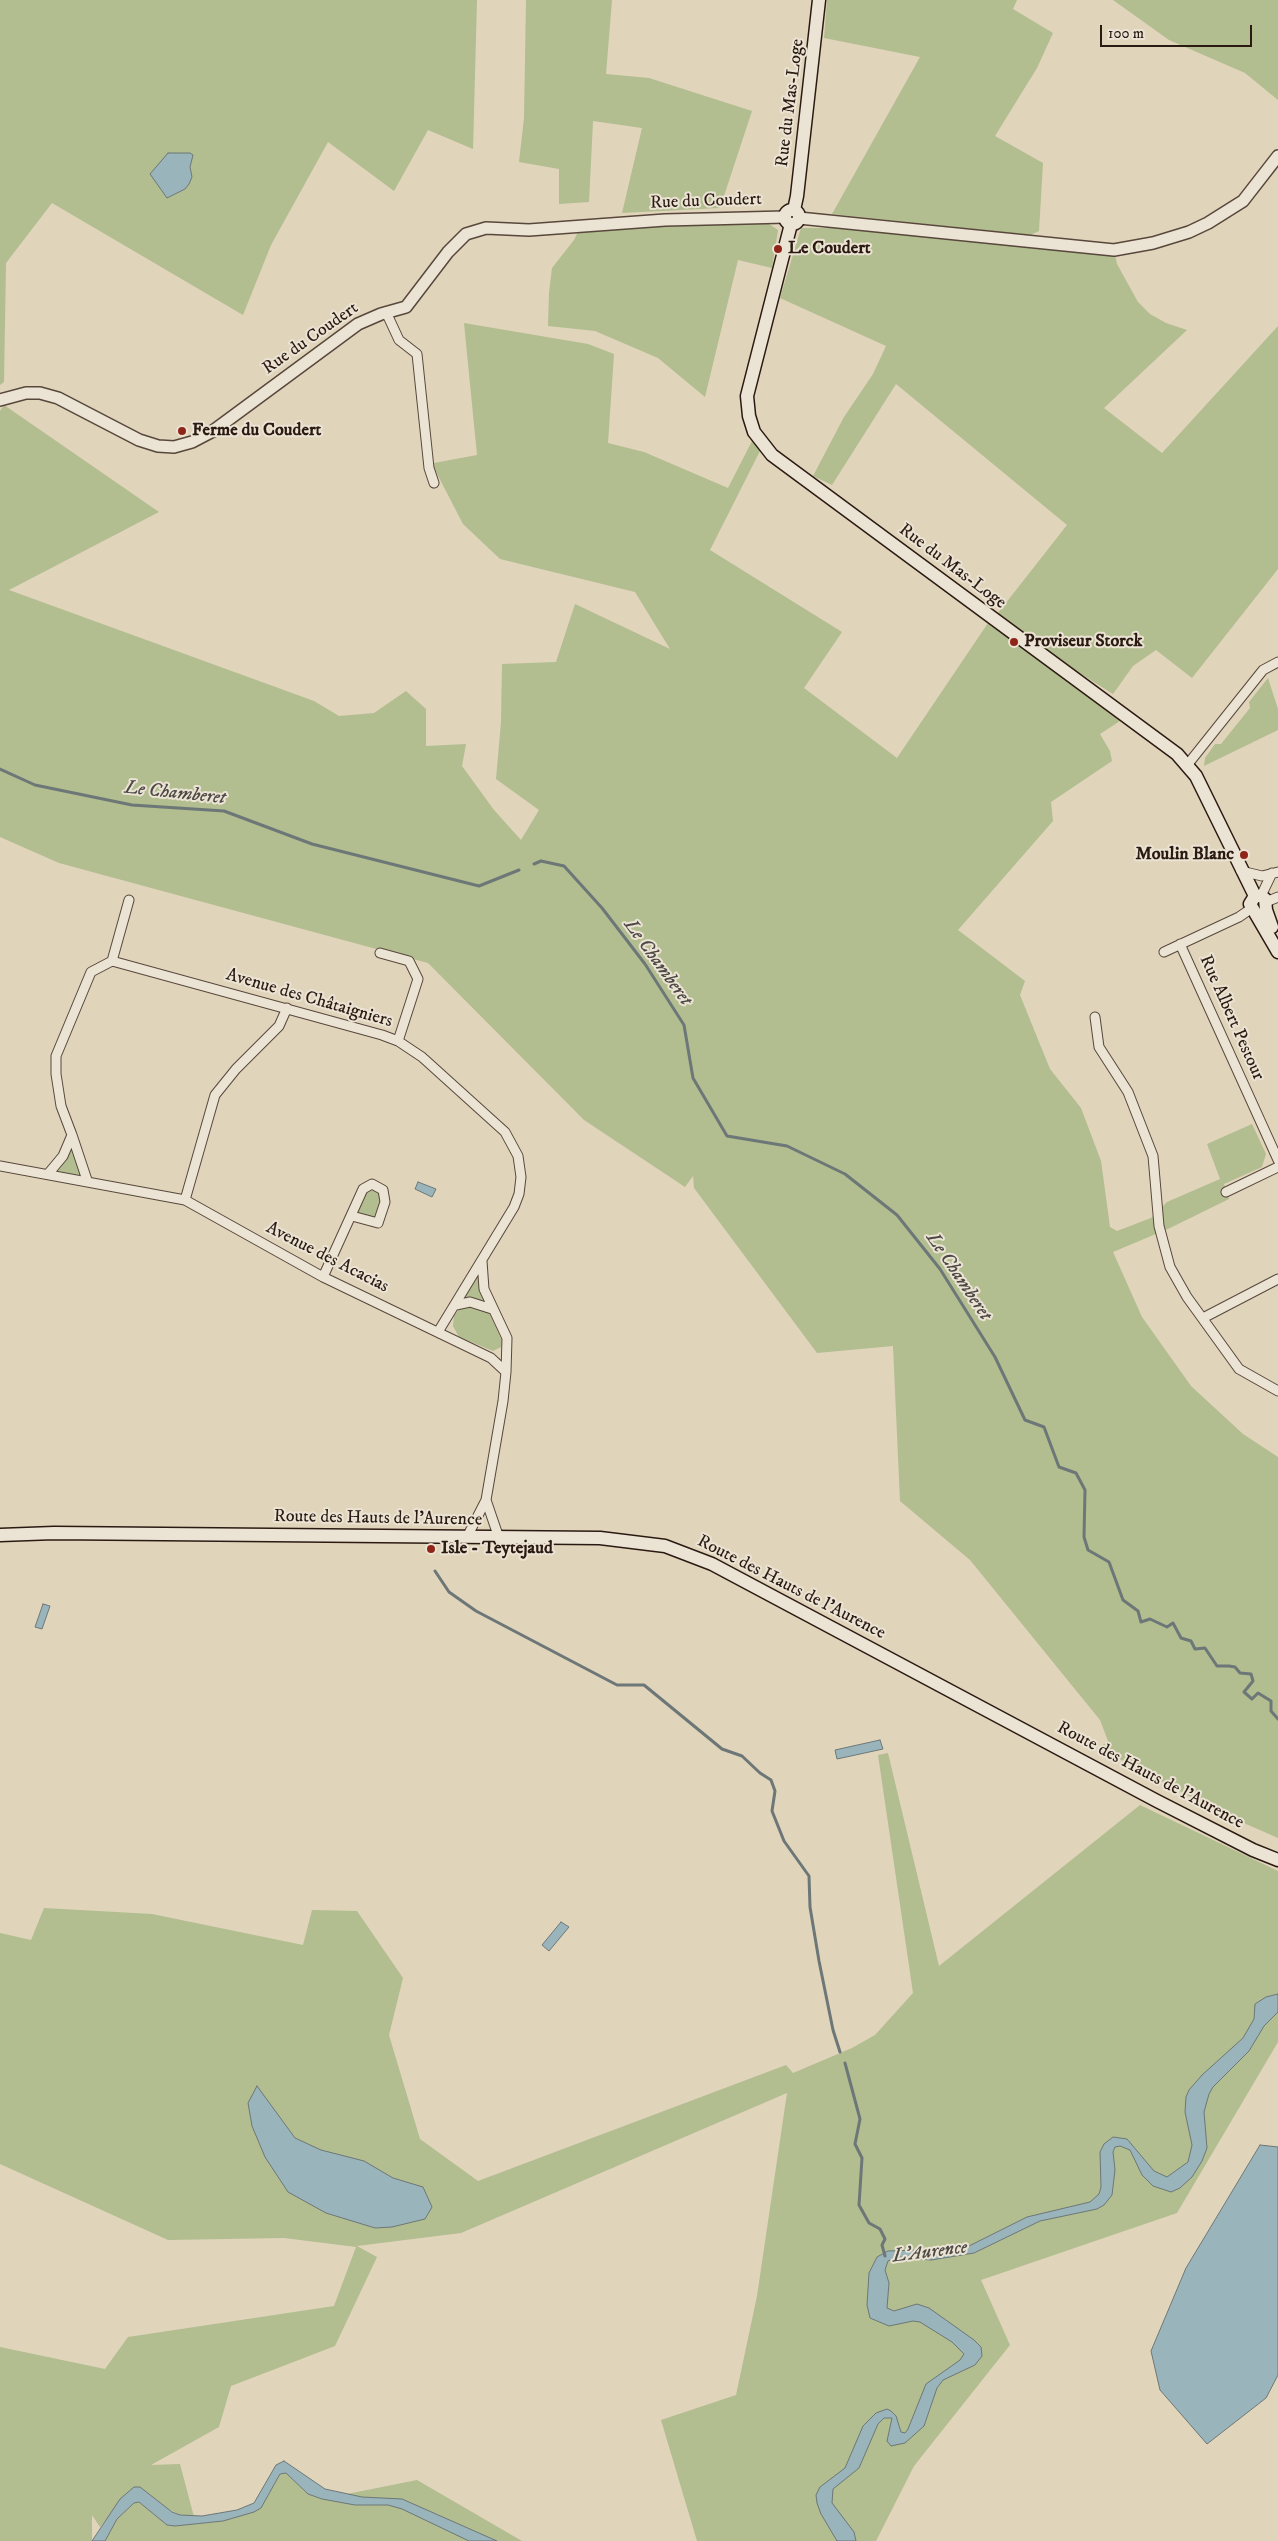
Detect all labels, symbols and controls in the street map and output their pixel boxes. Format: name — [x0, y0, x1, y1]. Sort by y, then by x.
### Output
scale bar — [1103, 15, 1256, 47]
text: 100 m — [1108, 24, 1144, 43]
street label: Rue du Mas-Loge — [772, 38, 810, 168]
street label: Rue du Coudert — [650, 189, 762, 215]
place label: Le Coudert — [788, 238, 871, 260]
marker: Le Coudert — [772, 243, 784, 255]
street label: Rue du Coudert — [259, 298, 363, 380]
place label: Ferme du Coudert — [192, 420, 321, 442]
marker: Ferme du Coudert — [176, 425, 188, 437]
street label: Rue du Mas-Loge — [894, 520, 1010, 614]
place label: Proviseur Storck — [1024, 631, 1142, 653]
marker: Proviseur Storck — [1008, 636, 1020, 648]
water label: Le Chamberet — [123, 777, 227, 811]
place label: Moulin Blanc — [1136, 844, 1234, 866]
marker: Moulin Blanc — [1238, 849, 1250, 861]
water label: Le Chamberet — [618, 915, 696, 1011]
street label: Rue Albert Pestour — [1194, 952, 1268, 1084]
street label: Avenue des Châtaigniers — [223, 965, 395, 1033]
street label: Avenue des Acacias — [262, 1218, 392, 1298]
water label: Le Chamberet — [920, 1229, 996, 1325]
street label: Route des Hauts de l'Aurence — [274, 1506, 482, 1532]
street label: Route des Hauts de l'Aurence — [693, 1531, 889, 1645]
place label: Isle - Teytejaud — [441, 1538, 553, 1560]
marker: Isle - Teytejaud — [425, 1543, 437, 1555]
street label: Route des Hauts de l'Aurence — [1053, 1718, 1247, 1834]
water label: L'Aurence — [891, 2237, 969, 2269]

